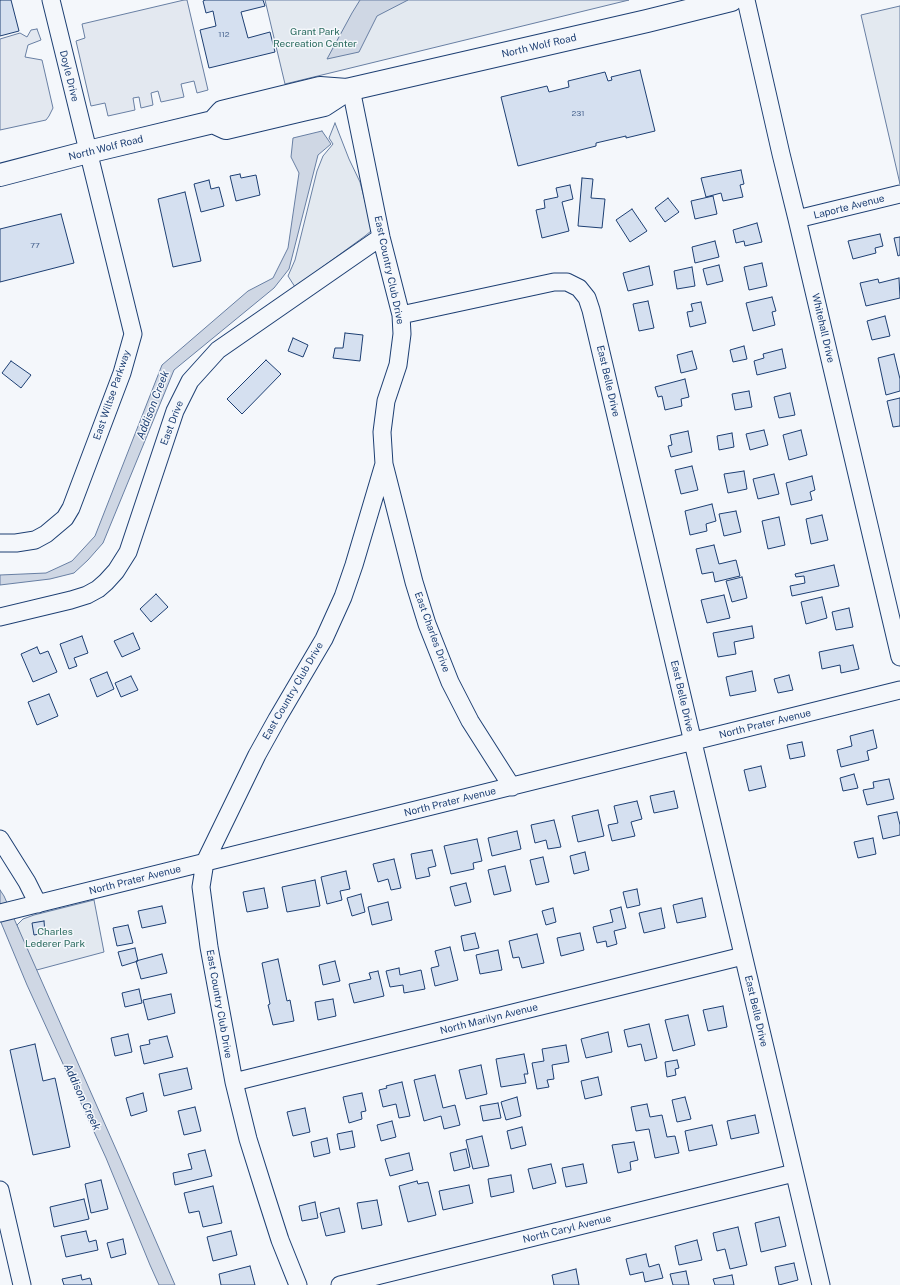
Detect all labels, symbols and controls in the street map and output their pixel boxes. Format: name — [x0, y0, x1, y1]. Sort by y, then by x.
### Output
park label: Grant Park Recreation Center — [273, 26, 357, 50]
house number: 112 — [218, 30, 230, 40]
street label: North Wolf Road — [500, 32, 578, 60]
street label: Doyle Drive — [57, 49, 81, 103]
house number: 231 — [571, 109, 585, 119]
street label: North Wolf Road — [67, 133, 145, 163]
street label: Laporte Avenue — [812, 192, 886, 222]
street label: East Country Club Drive — [372, 215, 406, 325]
house number: 77 — [30, 241, 40, 251]
street label: Whitehall Drive — [809, 292, 837, 364]
street label: East Belle Drive — [594, 344, 622, 418]
street label: East Wiltse Parkway — [91, 348, 133, 442]
water label: Addison Creek — [134, 369, 172, 441]
street label: East Drive — [158, 399, 186, 447]
street label: East Charles Drive — [412, 590, 452, 674]
street label: East Country Club Drive — [260, 640, 326, 742]
street label: East Belle Drive — [668, 659, 696, 733]
street label: North Prater Avenue — [718, 707, 812, 741]
street label: North Prater Avenue — [403, 785, 497, 819]
street label: North Prater Avenue — [88, 863, 182, 897]
park label: Charles Lederer Park — [25, 926, 85, 950]
street label: East Country Club Drive — [203, 949, 235, 1059]
street label: East Belle Drive — [742, 974, 770, 1048]
street label: North Marilyn Avenue — [439, 1001, 539, 1037]
water label: Addison Creek — [61, 1061, 103, 1133]
street label: North Caryl Avenue — [522, 1212, 612, 1246]

